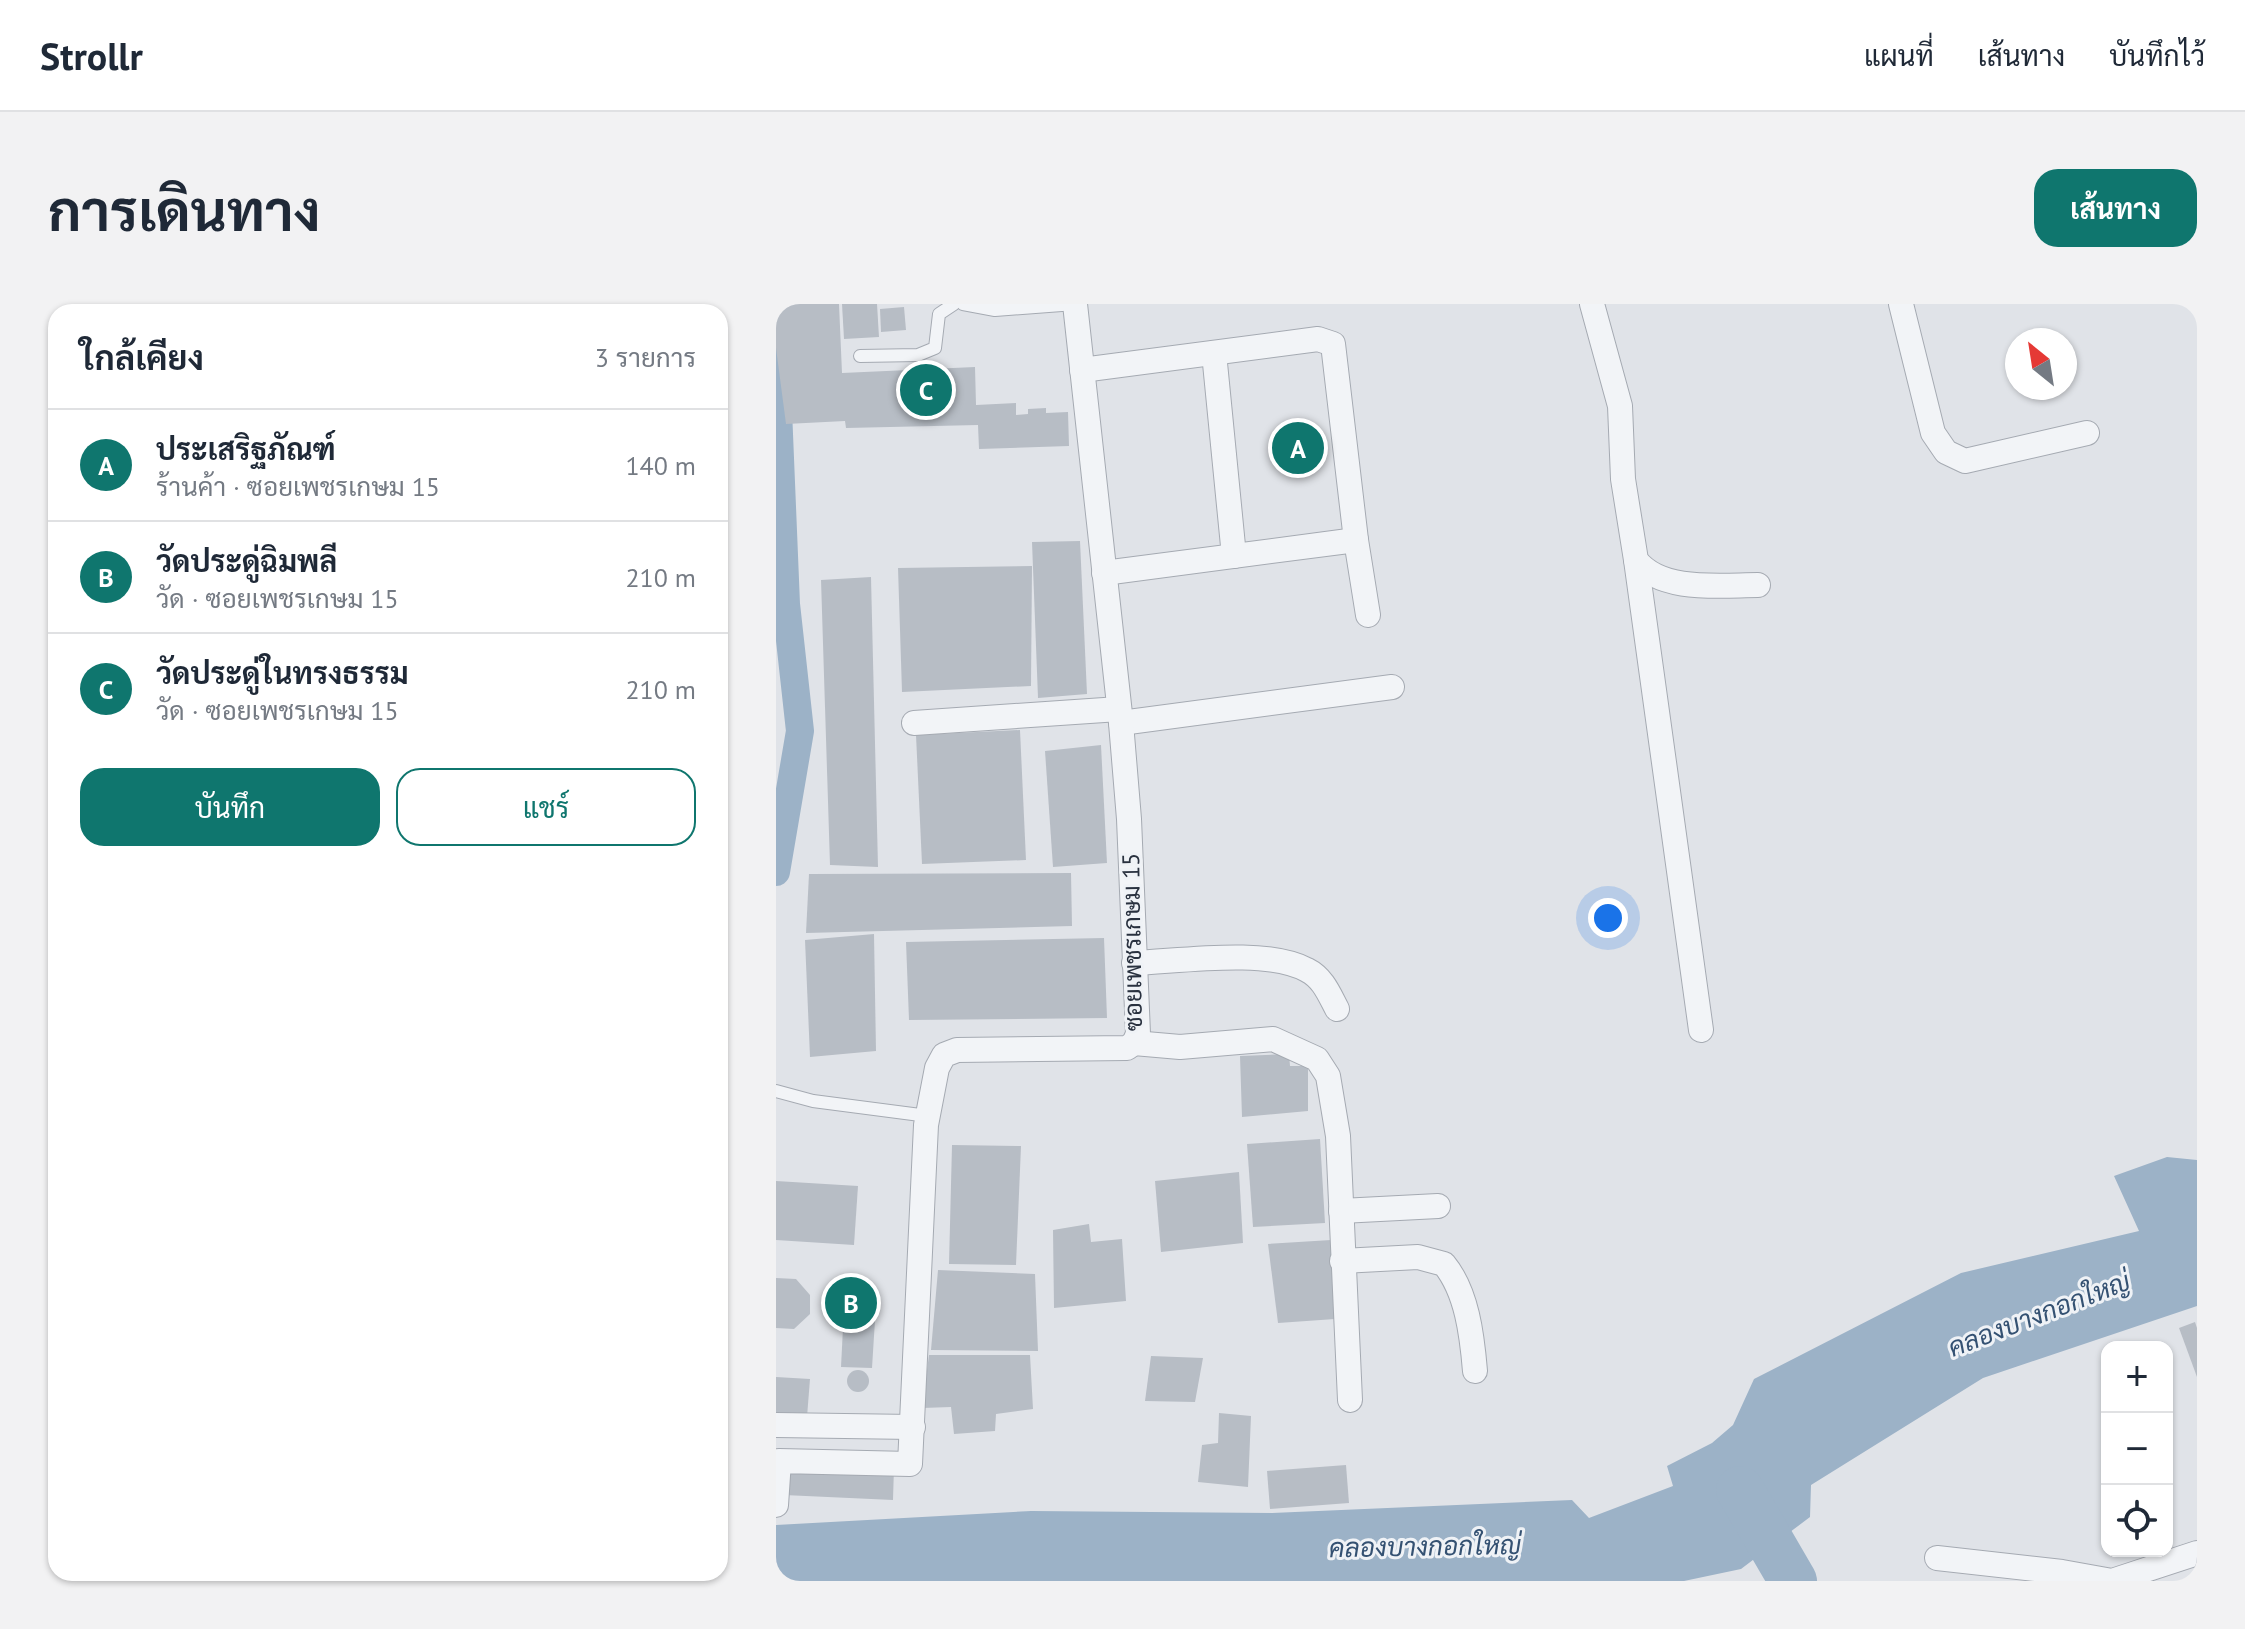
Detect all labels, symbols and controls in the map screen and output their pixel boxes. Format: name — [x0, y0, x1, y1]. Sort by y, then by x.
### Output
text: Strollr — [40, 31, 143, 80]
text: แผนที่ — [1864, 37, 1934, 74]
text: เส้นทาง — [1978, 37, 2065, 74]
text: บันทึกไว้ — [2109, 37, 2205, 74]
button: เส้นทาง — [2034, 169, 2197, 247]
text: การเดินทาง — [48, 174, 320, 246]
north arrow — [2005, 328, 2077, 400]
text: ใกล้เคียง — [80, 335, 204, 379]
text: 3 รายการ — [595, 341, 696, 374]
pin: C — [900, 360, 952, 420]
pin: A — [1272, 418, 1324, 478]
text: ประเสริฐภัณฑ์ — [156, 429, 336, 468]
text: A — [98, 449, 114, 482]
text: 140 m — [625, 449, 696, 482]
text: ร้านค้า · ซอยเพชรเกษม 15 — [156, 470, 440, 503]
text: วัดประดู่ฉิมพลี — [156, 541, 337, 580]
text: B — [98, 561, 114, 594]
text: 210 m — [625, 561, 696, 594]
text: วัด · ซอยเพชรเกษม 15 — [156, 582, 399, 615]
text: วัดประดู่ในทรงธรรม — [156, 653, 409, 692]
text: C — [99, 673, 113, 706]
text: 210 m — [625, 673, 696, 706]
text: วัด · ซอยเพชรเกษม 15 — [156, 694, 399, 727]
button: บันทึก — [80, 768, 380, 846]
button: แชร์ — [396, 768, 696, 846]
street label: ซอยเพชรเกษม 15 — [1115, 853, 1149, 1031]
your location — [1588, 898, 1628, 938]
water label: คลองบางกอกใหญ่ — [1943, 1263, 2137, 1364]
pin: B — [825, 1273, 877, 1333]
map controls — [2101, 1341, 2173, 1557]
button: + — [2101, 1341, 2173, 1413]
button: − — [2101, 1413, 2173, 1485]
button: locate — [2101, 1485, 2173, 1557]
water label: คลองบางกอกใหญ่ — [1329, 1528, 1524, 1564]

